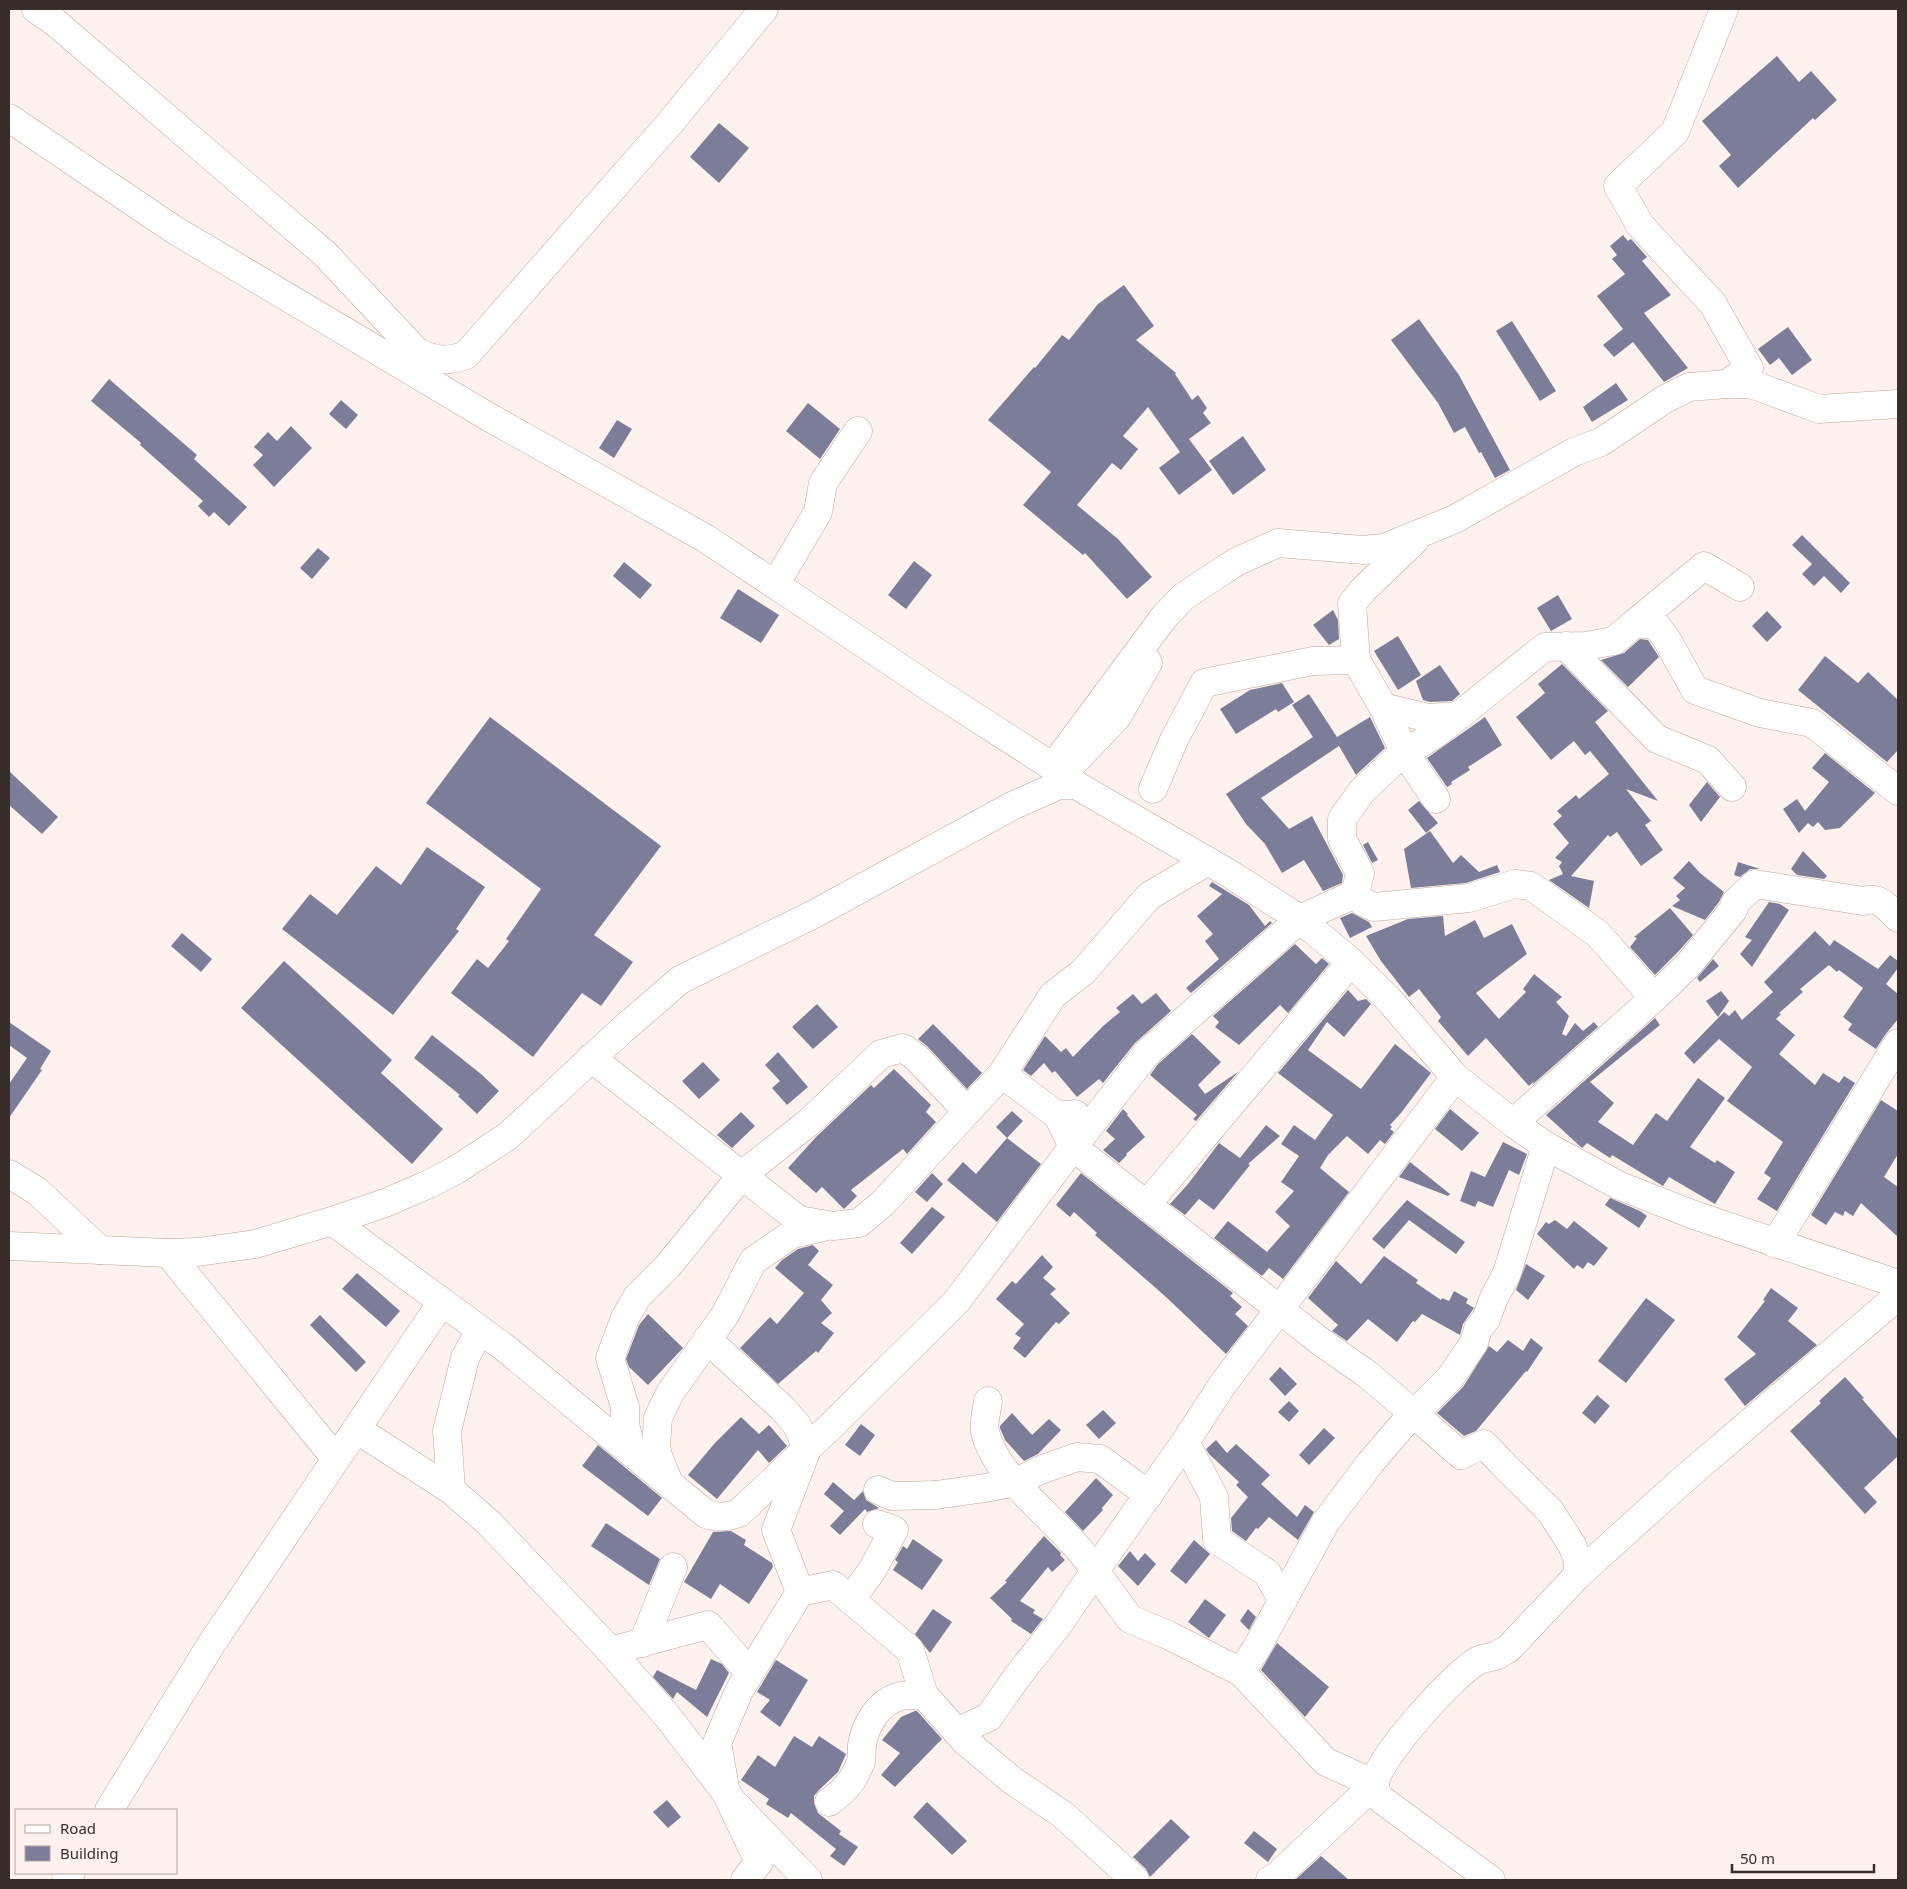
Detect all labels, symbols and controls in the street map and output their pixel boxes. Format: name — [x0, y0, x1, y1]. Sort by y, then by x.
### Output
legend — [15, 1809, 178, 1874]
text: Road — [60, 1818, 96, 1838]
scale bar — [1732, 1842, 1874, 1874]
text: Building — [60, 1843, 118, 1863]
text: 50 m — [1740, 1848, 1775, 1868]

